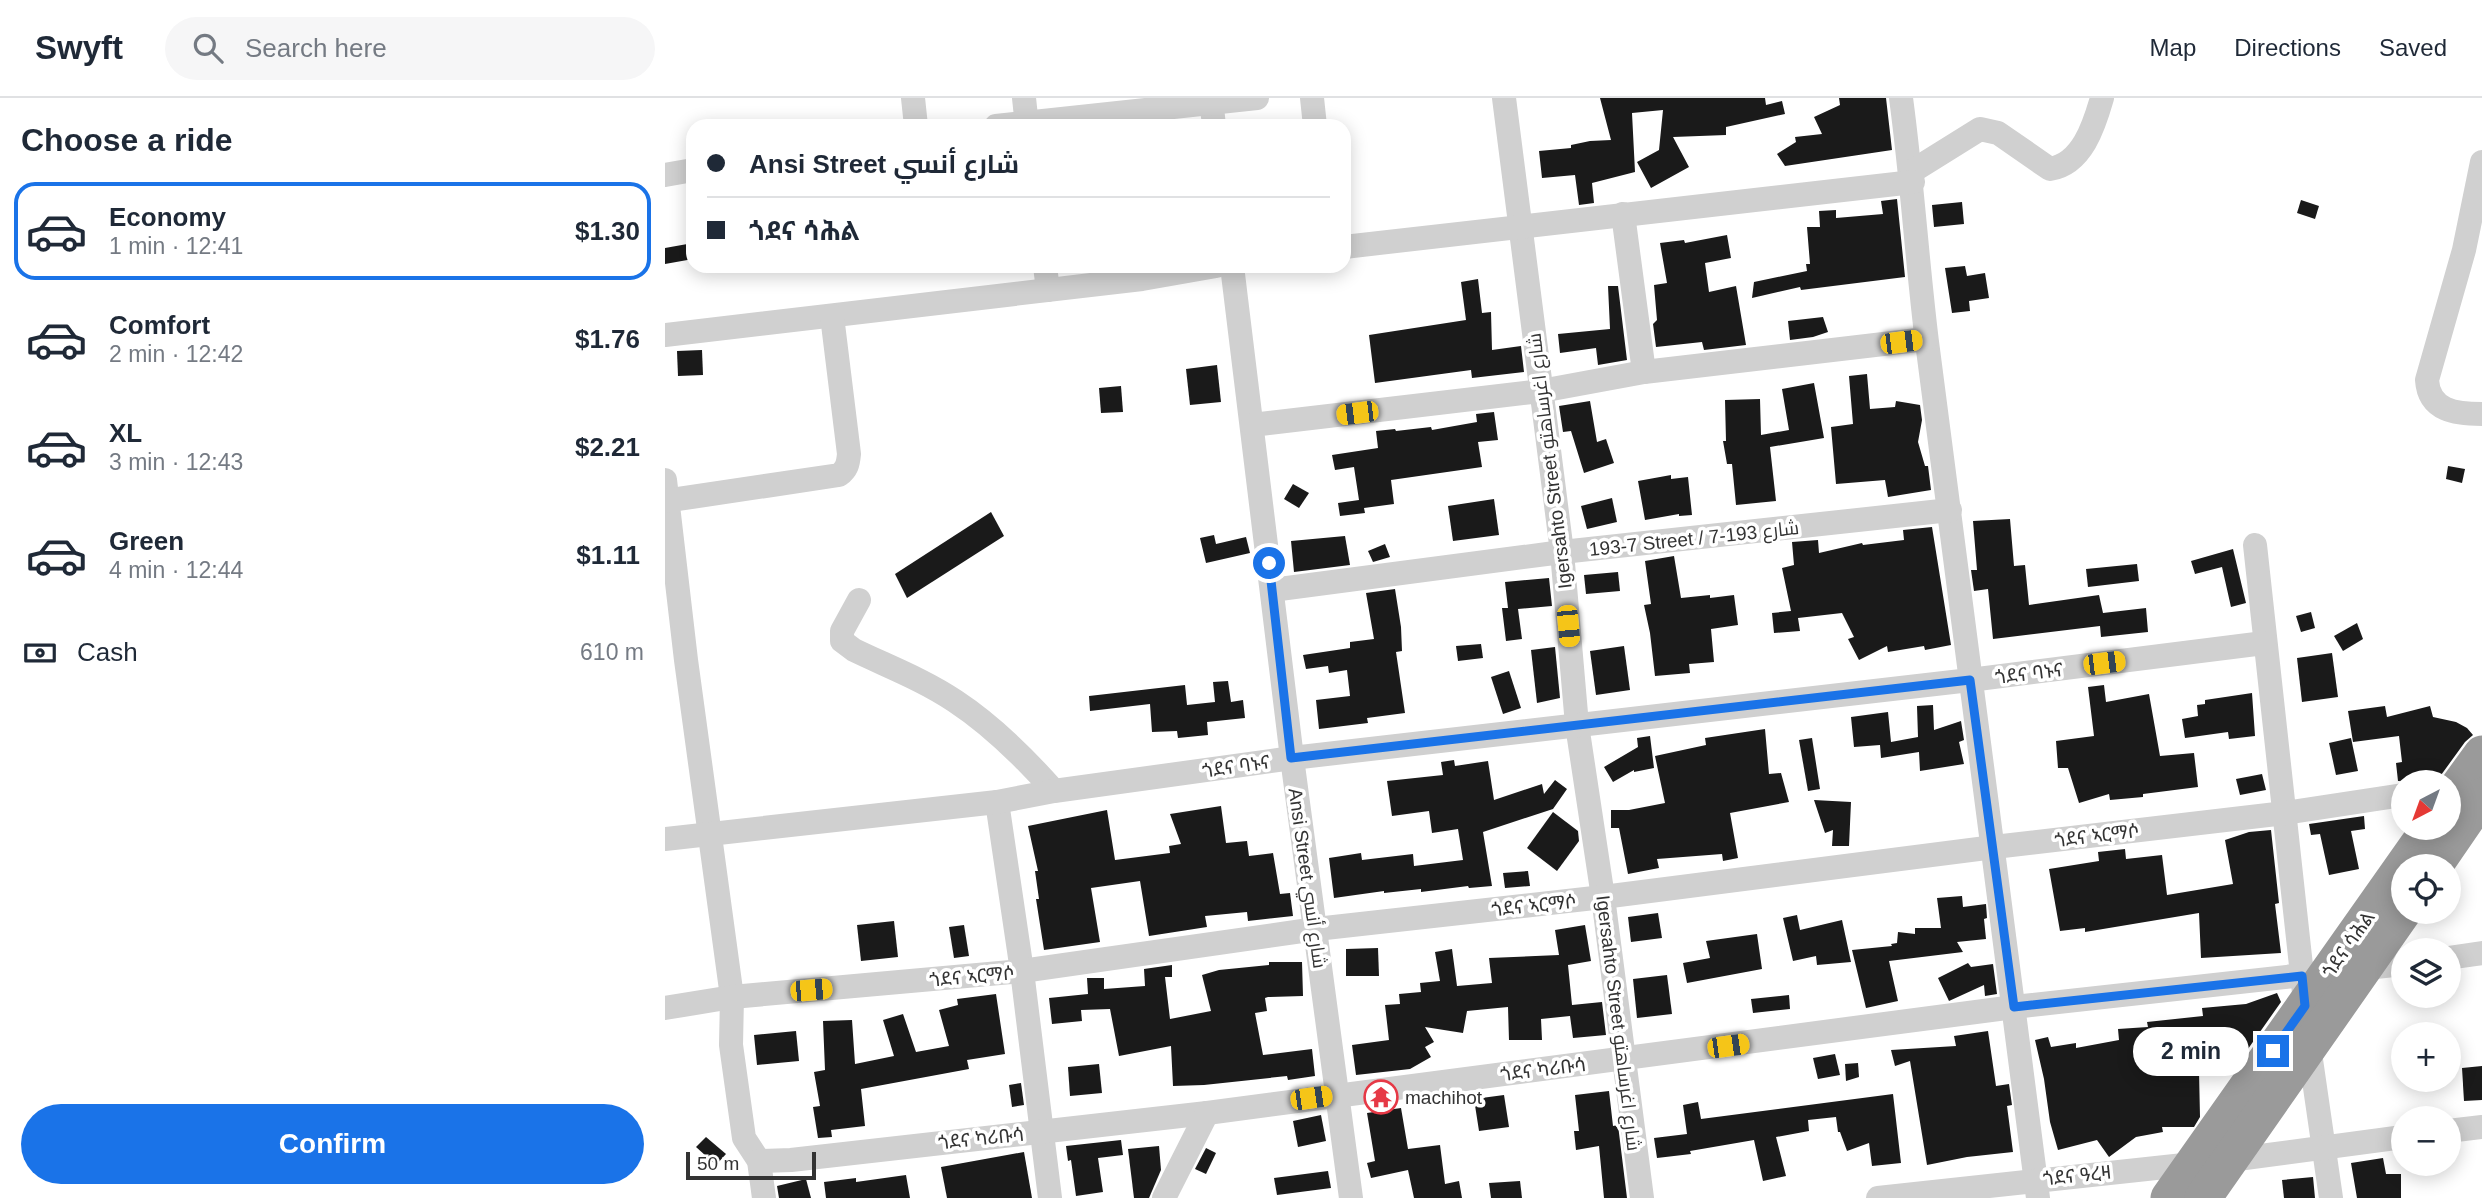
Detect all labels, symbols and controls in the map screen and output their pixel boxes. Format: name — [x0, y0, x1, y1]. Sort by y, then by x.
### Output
search box — [165, 17, 655, 80]
text: Swyft — [35, 29, 123, 66]
icon: search — [189, 29, 227, 67]
text: Search here — [245, 33, 387, 63]
text: Map — [2150, 34, 2196, 61]
text: Directions — [2234, 34, 2341, 61]
text: Saved — [2379, 34, 2447, 61]
text: Choose a ride — [21, 122, 233, 158]
text: Ansi Street شارع أنسي — [749, 149, 1019, 179]
icon: car — [25, 200, 88, 263]
text: Economy — [109, 202, 226, 232]
text: $1.30 — [575, 216, 640, 246]
text: ጎደና ሳሕል — [749, 216, 860, 246]
text: 1 min · 12:41 — [109, 233, 243, 259]
icon: car — [25, 308, 88, 371]
text: Comfort — [109, 310, 210, 340]
text: $1.76 — [575, 324, 640, 354]
car — [1879, 329, 1924, 355]
street label: Igersahto Street شارع اغرساهتو — [1523, 331, 1579, 590]
text: 2 min · 12:42 — [109, 341, 243, 367]
car — [1335, 400, 1380, 426]
icon: car — [25, 416, 88, 479]
text: XL — [109, 418, 142, 448]
text: $2.21 — [575, 432, 640, 462]
text: 3 min · 12:43 — [109, 449, 243, 475]
street label: 193-7 Street / شارع 193-7 — [1588, 517, 1800, 563]
icon: car — [25, 524, 88, 587]
text: Green — [109, 526, 184, 556]
text: $1.11 — [576, 540, 640, 570]
route start — [1253, 547, 1285, 579]
text: 4 min · 12:44 — [109, 557, 243, 583]
car — [1556, 604, 1581, 648]
icon: cash — [21, 634, 59, 672]
text: Cash — [77, 637, 138, 667]
text: 610 m — [580, 639, 644, 665]
car — [2082, 650, 2127, 676]
street label: ጎደና ባኑና — [1994, 659, 2064, 688]
street label: ጎደና ባኑና — [1201, 751, 1272, 782]
north arrow — [2391, 770, 2461, 840]
map controls — [2391, 770, 2461, 1176]
street label: Ansi Street شارع أنسي — [1280, 786, 1332, 970]
street label: ጎደና ኣርማሶ — [2053, 820, 2141, 851]
button: locate — [2391, 854, 2461, 924]
street label: ጎደና ኣርማሶ — [1490, 891, 1578, 920]
street label: Igersahto Street شارع اغرساهتو — [1589, 894, 1645, 1153]
street label: ጎደና ሳሕል — [2318, 907, 2379, 981]
button: layers — [2391, 938, 2461, 1008]
street label: ጎደና ኣርማሶ — [929, 962, 1016, 991]
car — [790, 978, 833, 1002]
button: + — [2391, 1022, 2461, 1092]
callout: 2 min — [2133, 1026, 2249, 1076]
car — [1706, 1033, 1751, 1059]
route end — [2257, 1035, 2289, 1067]
text: 2 min — [2161, 1038, 2221, 1064]
street label: ጎደና ካሪቡሳ — [1499, 1054, 1587, 1085]
temple icon: machihot — [1362, 1078, 1400, 1116]
car — [1289, 1085, 1334, 1111]
place label: machihot — [1405, 1087, 1483, 1108]
button: Confirm — [21, 1104, 644, 1184]
button: − — [2391, 1106, 2461, 1176]
street label: ጎደና ካሪቡሳ — [937, 1124, 1025, 1153]
scale bar — [686, 1149, 815, 1181]
text: 50 m — [697, 1153, 739, 1174]
street label: ጎደና ዓረዛ — [2042, 1161, 2112, 1190]

